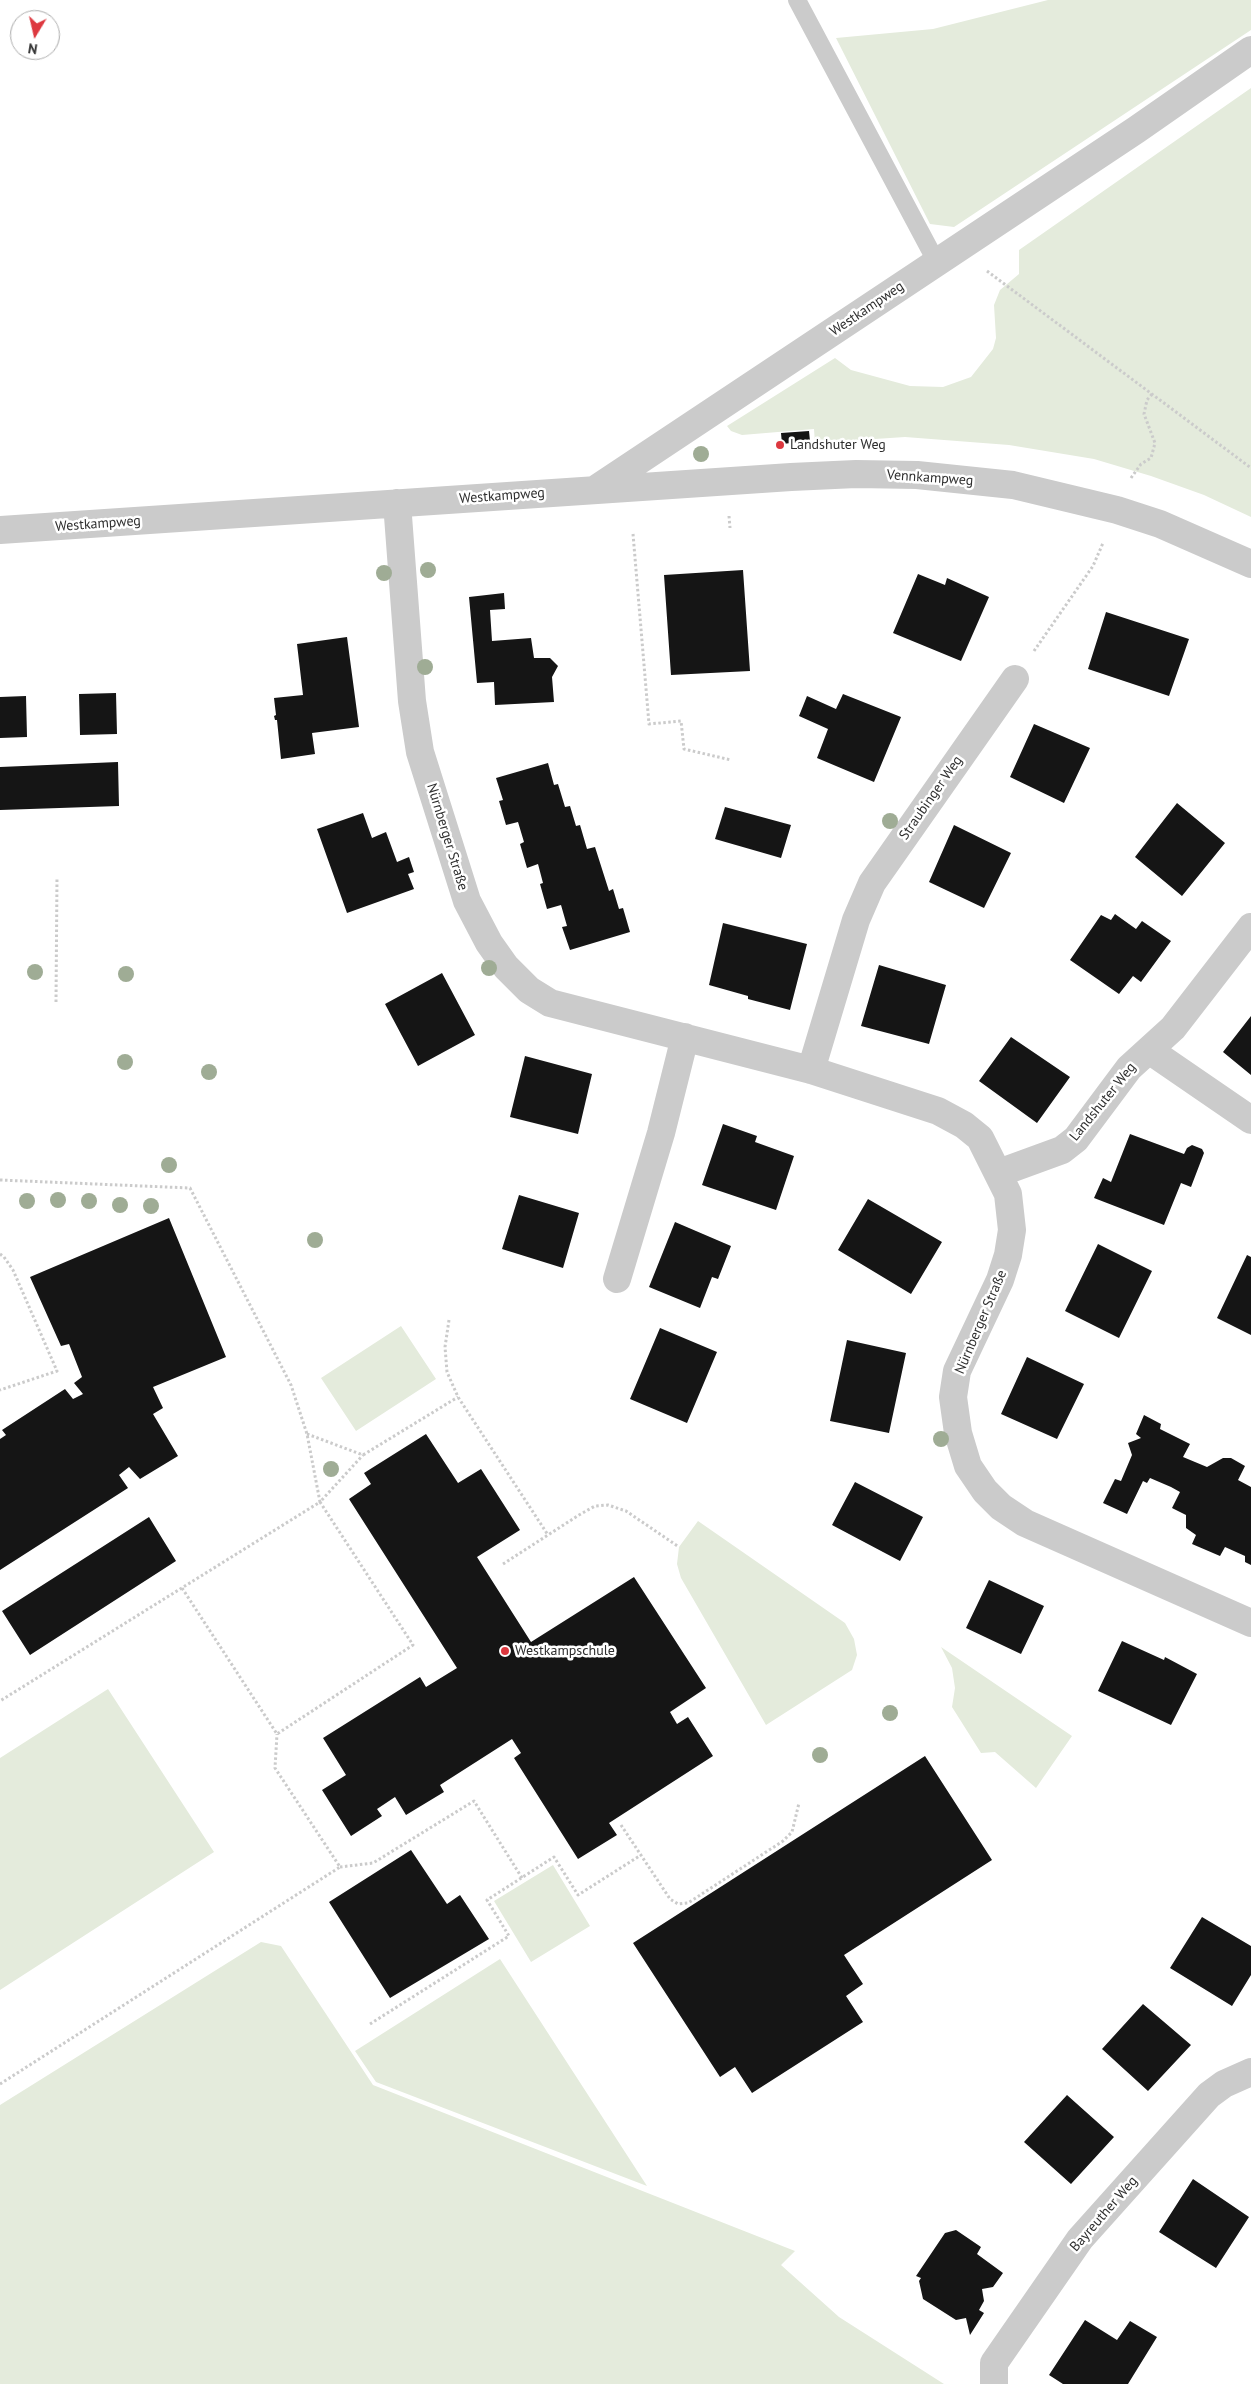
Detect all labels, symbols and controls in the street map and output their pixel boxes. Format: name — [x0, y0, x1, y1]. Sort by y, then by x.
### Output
north arrow — [10, 10, 60, 60]
text: N — [27, 39, 39, 58]
street label: Westkampweg — [827, 278, 907, 340]
place label: Landshuter Weg — [790, 437, 886, 453]
marker: Landshuter Weg — [774, 439, 786, 451]
street label: Vennkampweg — [886, 467, 974, 489]
street label: Westkampweg — [459, 485, 545, 507]
street label: Westkampweg — [55, 513, 141, 535]
street label: Straubinger Weg — [896, 753, 966, 843]
street label: Nürnberger Straße — [423, 781, 471, 893]
street label: Landshuter Weg — [1066, 1059, 1140, 1145]
street label: Nürnberger Straße — [952, 1268, 1010, 1376]
place label: Westkampschule — [515, 1643, 615, 1659]
marker: Westkampschule — [499, 1645, 511, 1657]
street label: Bayreuther Weg — [1067, 2173, 1141, 2255]

